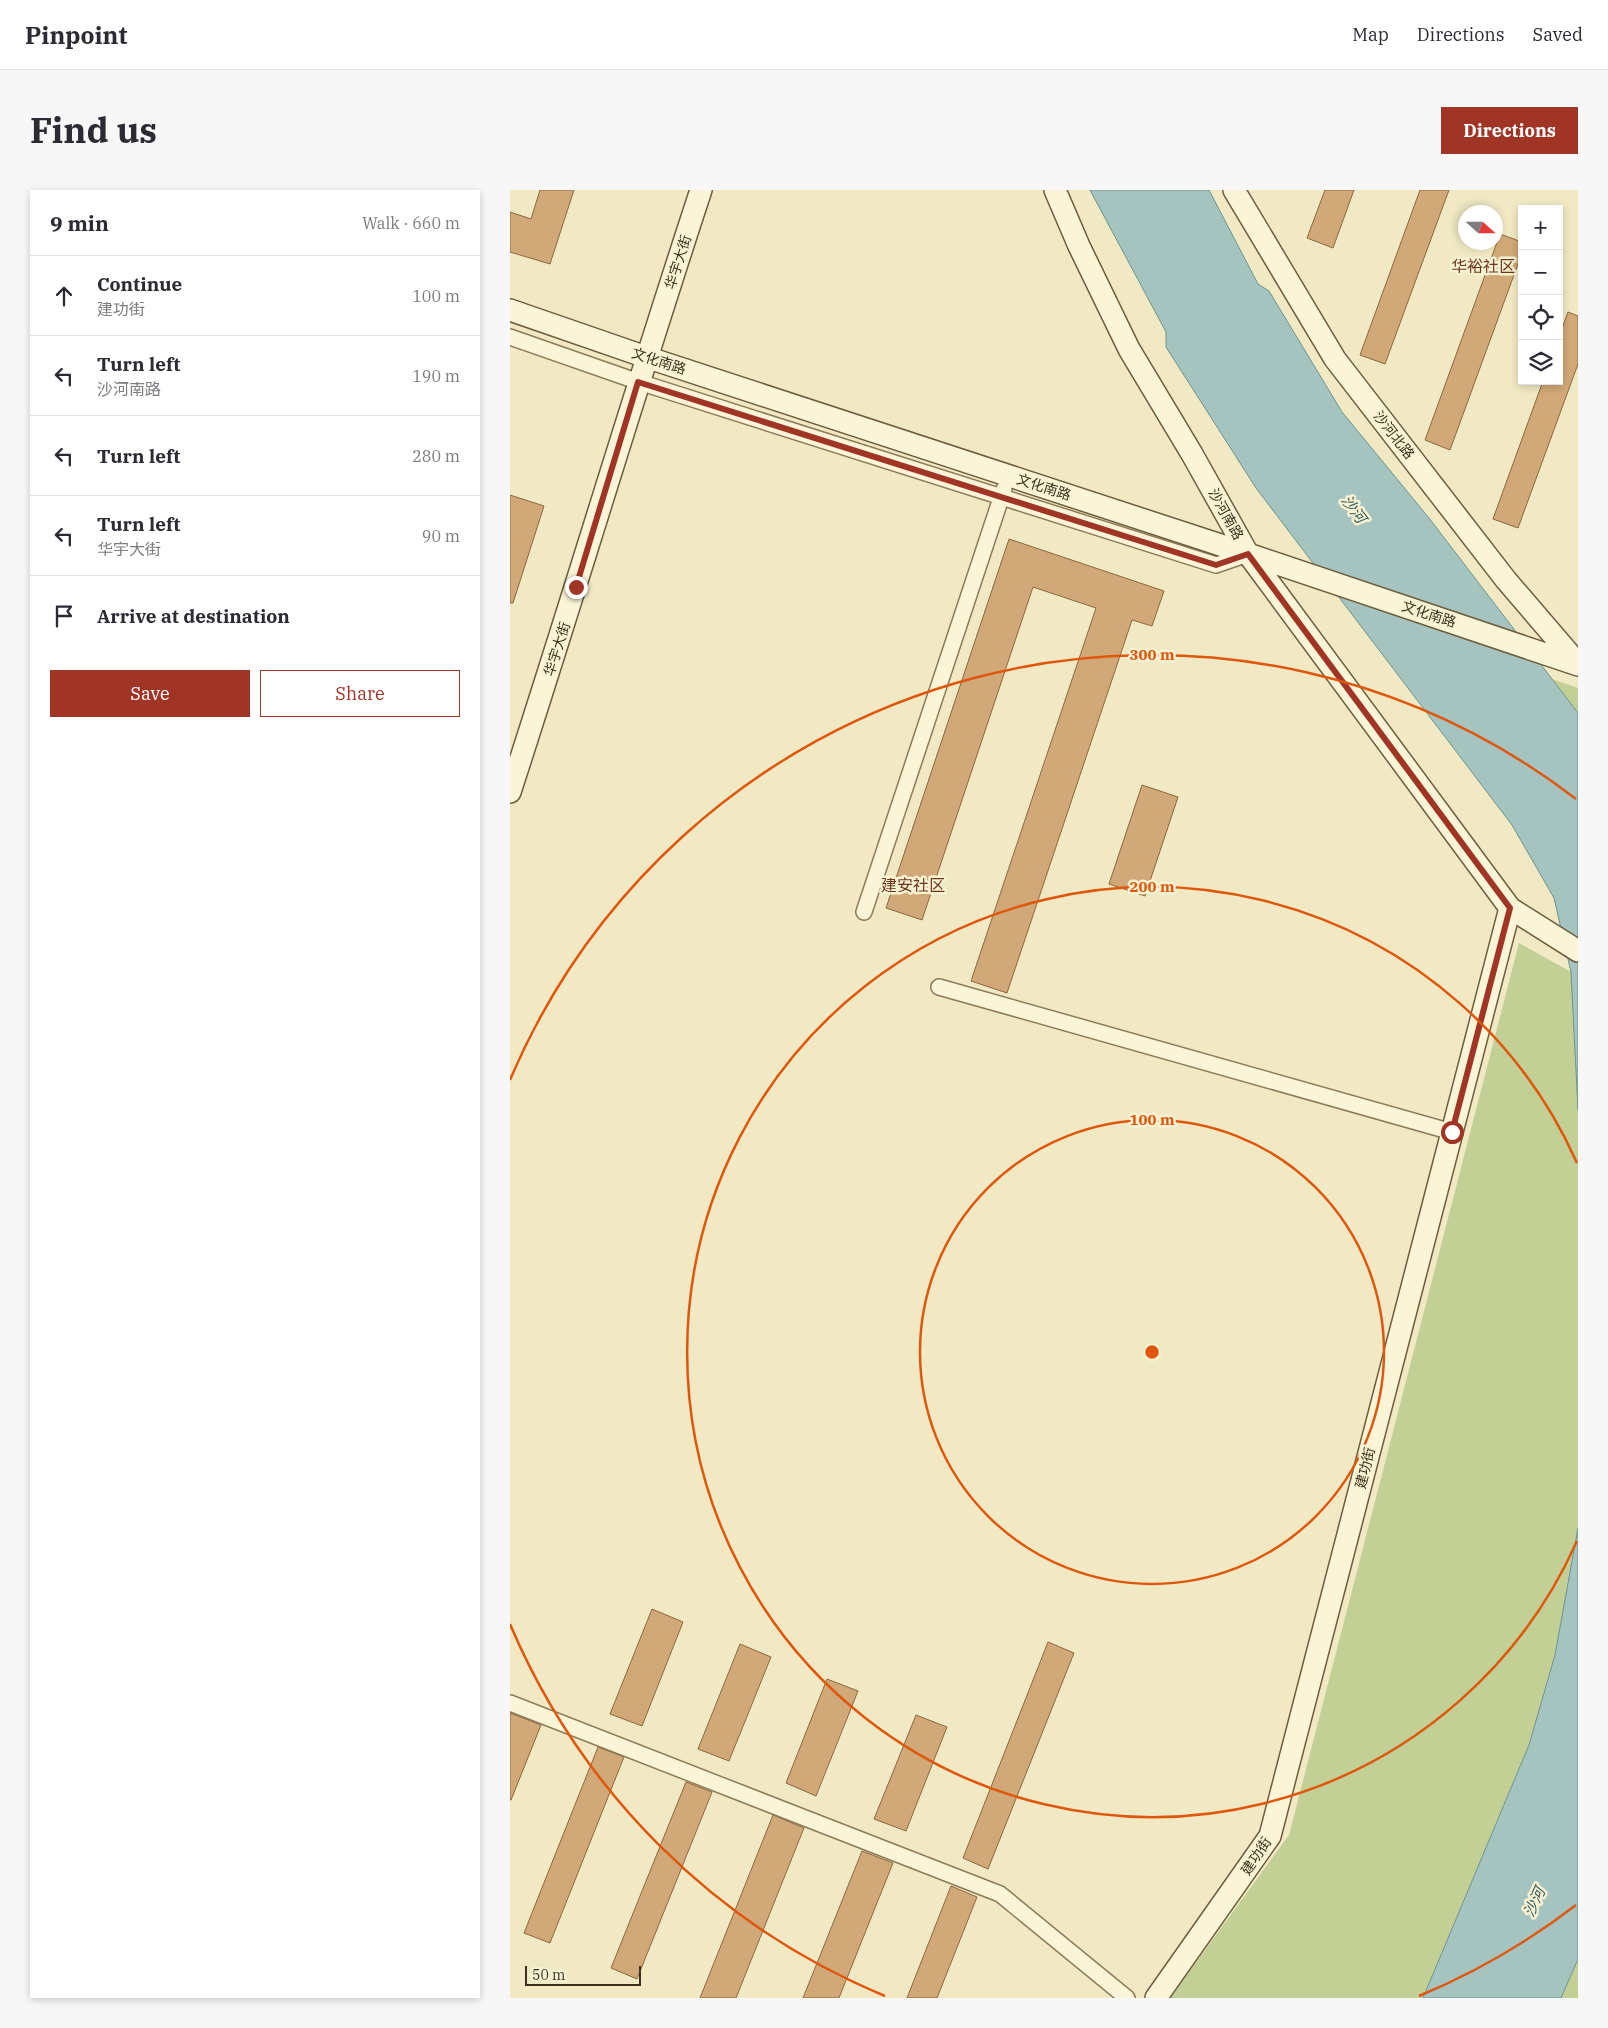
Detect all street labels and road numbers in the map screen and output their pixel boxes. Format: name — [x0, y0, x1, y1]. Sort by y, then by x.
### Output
street label: 华宇大街 — [661, 233, 695, 291]
street label: 文化南路 — [630, 344, 688, 378]
street label: 沙河北路 — [1370, 407, 1418, 463]
street label: 文化南路 — [1015, 470, 1073, 504]
street label: 沙河南路 — [1205, 485, 1247, 543]
street label: 文化南路 — [1400, 597, 1458, 631]
street label: 华宇大街 — [540, 620, 574, 678]
street label: 建功街 — [1351, 1445, 1379, 1491]
street label: 建功街 — [1237, 1834, 1275, 1878]

